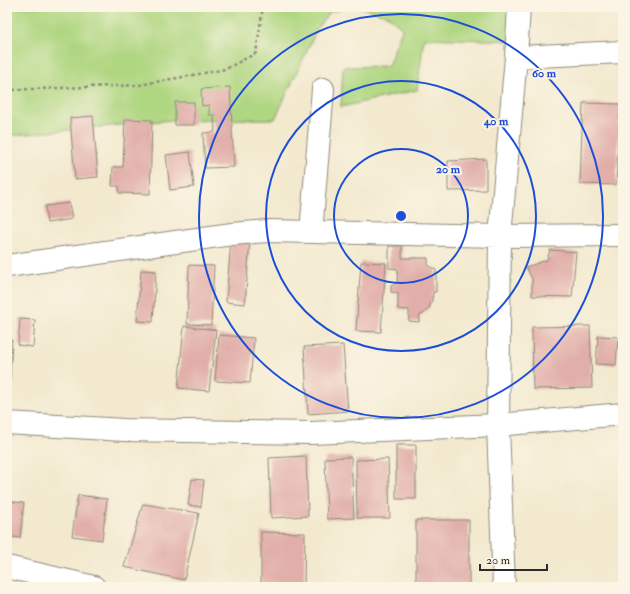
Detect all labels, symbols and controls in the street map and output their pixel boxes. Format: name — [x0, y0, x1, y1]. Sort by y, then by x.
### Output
text: 60 m — [532, 66, 557, 81]
text: 40 m — [483, 114, 509, 129]
text: 20 m — [436, 162, 461, 177]
centre of rings — [394, 209, 408, 223]
scale bar — [480, 546, 547, 572]
text: 20 m — [486, 553, 511, 568]

